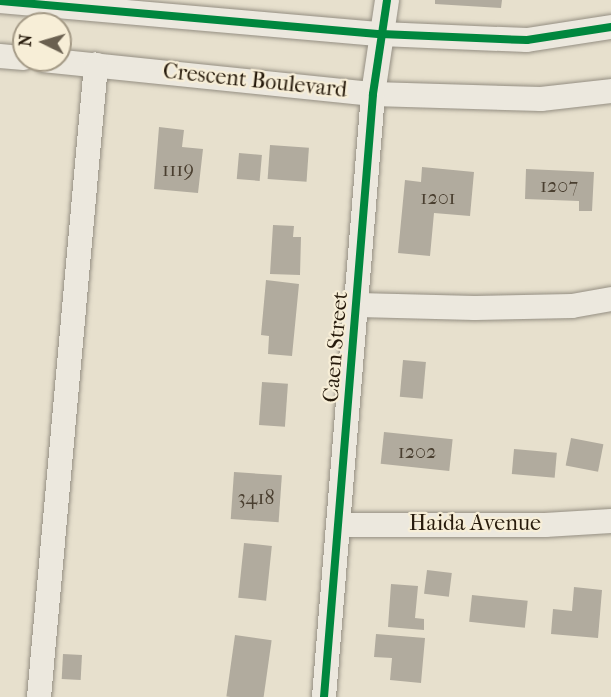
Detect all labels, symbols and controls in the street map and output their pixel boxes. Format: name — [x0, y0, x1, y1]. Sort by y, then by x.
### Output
north arrow — [12, 12, 72, 72]
text: N — [16, 34, 36, 47]
street label: Crescent Boulevard — [162, 58, 348, 104]
house number: 1119 — [162, 157, 194, 181]
house number: 1207 — [540, 173, 578, 197]
house number: 1201 — [420, 185, 456, 209]
street label: Caen Street — [318, 290, 354, 404]
house number: 1202 — [398, 439, 436, 463]
house number: 3418 — [237, 485, 275, 509]
street label: Haida Avenue — [409, 511, 541, 537]

